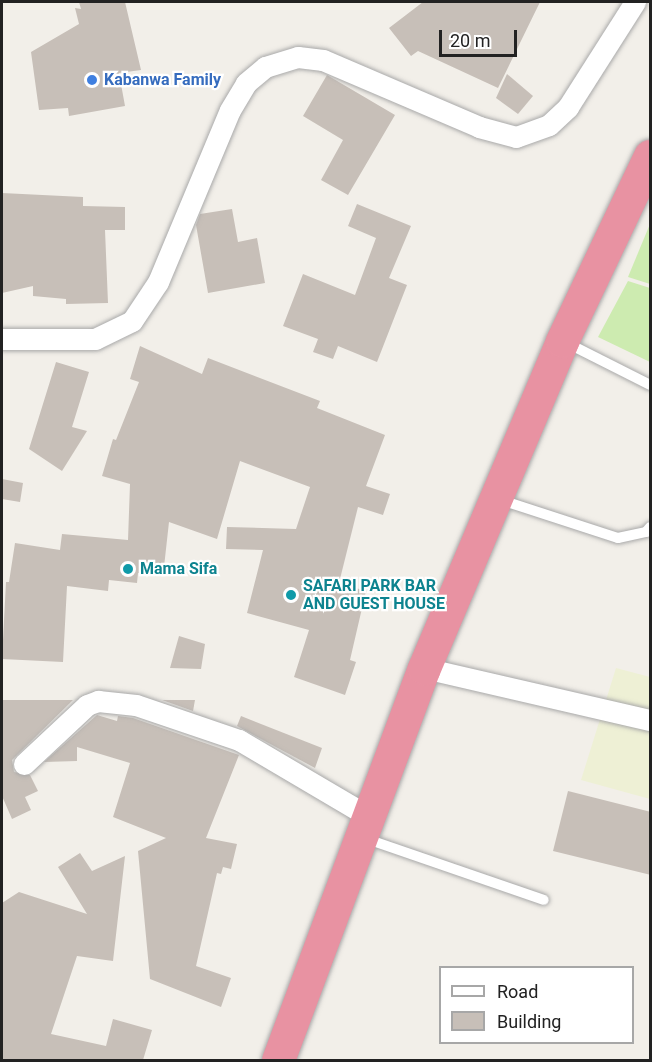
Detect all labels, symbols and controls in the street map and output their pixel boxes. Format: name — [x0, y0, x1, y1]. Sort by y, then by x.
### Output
scale bar — [442, 18, 520, 56]
text: 20 m — [450, 30, 490, 51]
place label: Kabanwa Family — [104, 70, 221, 90]
marker: Kabanwa Family — [85, 73, 99, 87]
place label: Mama Sifa — [140, 559, 217, 579]
marker: Mama Sifa — [121, 562, 135, 576]
place label: SAFARI PARK BAR AND GUEST HOUSE — [303, 576, 445, 614]
marker: SAFARI PARK BAR AND GUEST HOUSE — [284, 588, 298, 602]
legend — [439, 966, 634, 1044]
text: Road — [497, 981, 538, 1002]
text: Building — [497, 1011, 561, 1032]

